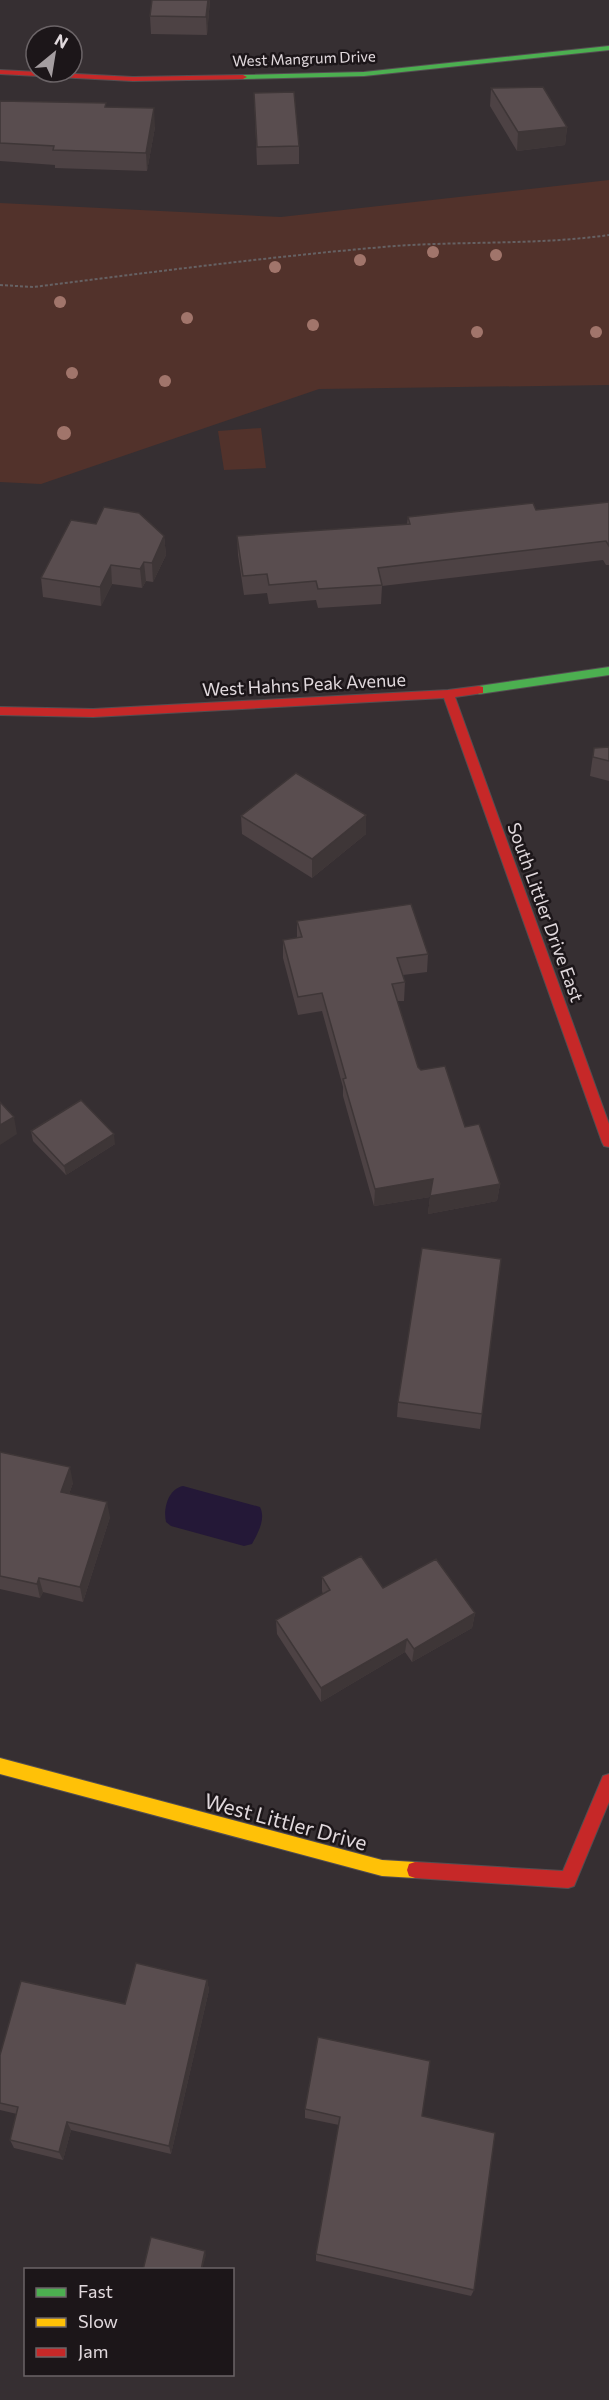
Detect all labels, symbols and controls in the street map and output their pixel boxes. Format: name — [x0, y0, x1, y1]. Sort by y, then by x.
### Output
north arrow — [24, 24, 84, 84]
text: N — [52, 29, 72, 52]
street label: West Mangrum Drive — [232, 47, 376, 69]
street label: West Hahns Peak Avenue — [202, 668, 406, 700]
street label: South Littler Drive East — [503, 819, 589, 1005]
street label: West Littler Drive — [202, 1787, 370, 1855]
legend — [24, 2268, 234, 2376]
text: Fast — [78, 2280, 113, 2302]
text: Slow — [78, 2310, 118, 2332]
text: Jam — [78, 2340, 108, 2362]

